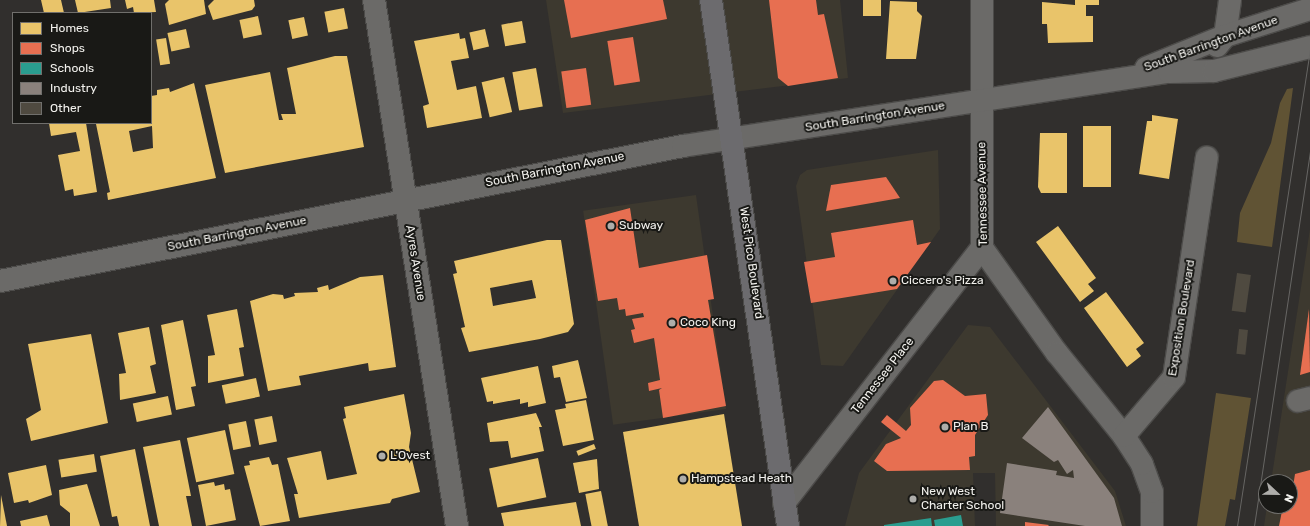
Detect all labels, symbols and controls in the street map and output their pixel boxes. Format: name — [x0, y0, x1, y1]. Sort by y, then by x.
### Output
legend — [12, 12, 152, 124]
street label: South Barrington Avenue — [1142, 13, 1280, 75]
text: Homes — [50, 21, 89, 35]
text: Shops — [50, 41, 85, 55]
text: Schools — [50, 61, 94, 75]
text: Industry — [50, 81, 97, 95]
street label: South Barrington Avenue — [804, 99, 946, 135]
text: Other — [50, 101, 81, 115]
street label: Tennessee Avenue — [975, 142, 991, 246]
street label: South Barrington Avenue — [484, 149, 626, 191]
street label: West Pico Boulevard — [736, 206, 766, 320]
street label: South Barrington Avenue — [166, 213, 308, 255]
place label: Subway — [619, 219, 663, 233]
marker: Subway — [606, 221, 616, 231]
street label: Ayres Avenue — [402, 224, 428, 302]
street label: Exposition Boulevard — [1166, 259, 1198, 377]
place label: Ciccero's Pizza — [901, 274, 984, 288]
marker: Ciccero's Pizza — [888, 276, 898, 286]
place label: Coco King — [680, 316, 736, 330]
marker: Coco King — [667, 318, 677, 328]
street label: Tennessee Place — [849, 335, 917, 417]
place label: Plan B — [953, 420, 988, 434]
marker: Plan B — [940, 422, 950, 432]
place label: L'Ovest — [390, 449, 430, 463]
marker: L'Ovest — [377, 451, 387, 461]
place label: Hampstead Heath — [691, 472, 792, 486]
marker: Hampstead Heath — [678, 474, 688, 484]
north arrow — [1258, 474, 1298, 514]
place label: New West Charter School — [921, 485, 1004, 513]
text: N — [1281, 492, 1296, 504]
marker: New West Charter School — [908, 494, 918, 504]

